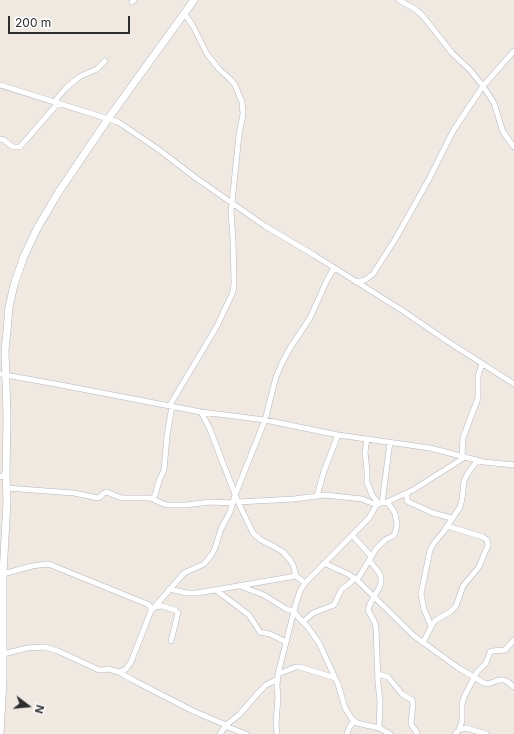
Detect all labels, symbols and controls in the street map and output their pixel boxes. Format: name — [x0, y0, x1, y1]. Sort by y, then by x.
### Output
scale bar — [10, 8, 132, 34]
text: 200 m — [15, 15, 51, 30]
north arrow — [8, 686, 48, 726]
text: N — [32, 703, 47, 715]

